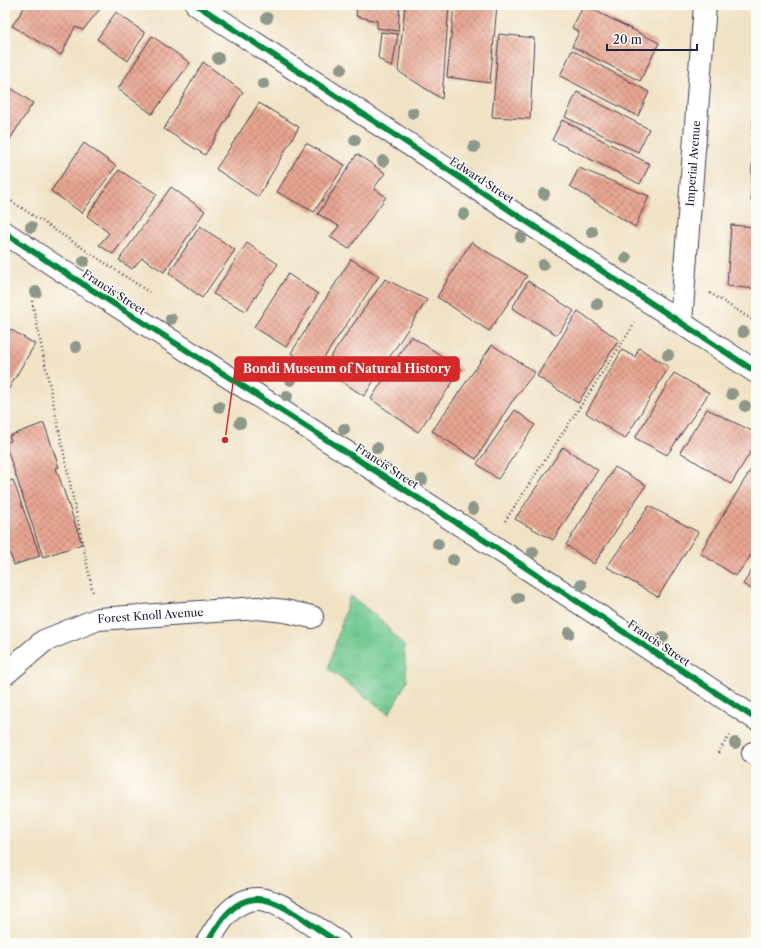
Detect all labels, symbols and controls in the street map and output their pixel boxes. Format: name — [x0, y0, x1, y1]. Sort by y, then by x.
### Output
scale bar — [607, 26, 697, 52]
text: 20 m — [613, 32, 642, 47]
street label: Imperial Avenue — [683, 120, 703, 207]
street label: Edward Street — [447, 154, 517, 206]
street label: Francis Street — [80, 266, 148, 318]
callout: Bondi Museum of Natural History — [235, 357, 459, 381]
text: Bondi Museum of Natural History — [243, 361, 452, 376]
street label: Francis Street — [353, 440, 421, 492]
street label: Forest Knoll Avenue — [97, 605, 204, 626]
street label: Francis Street — [625, 617, 693, 669]

